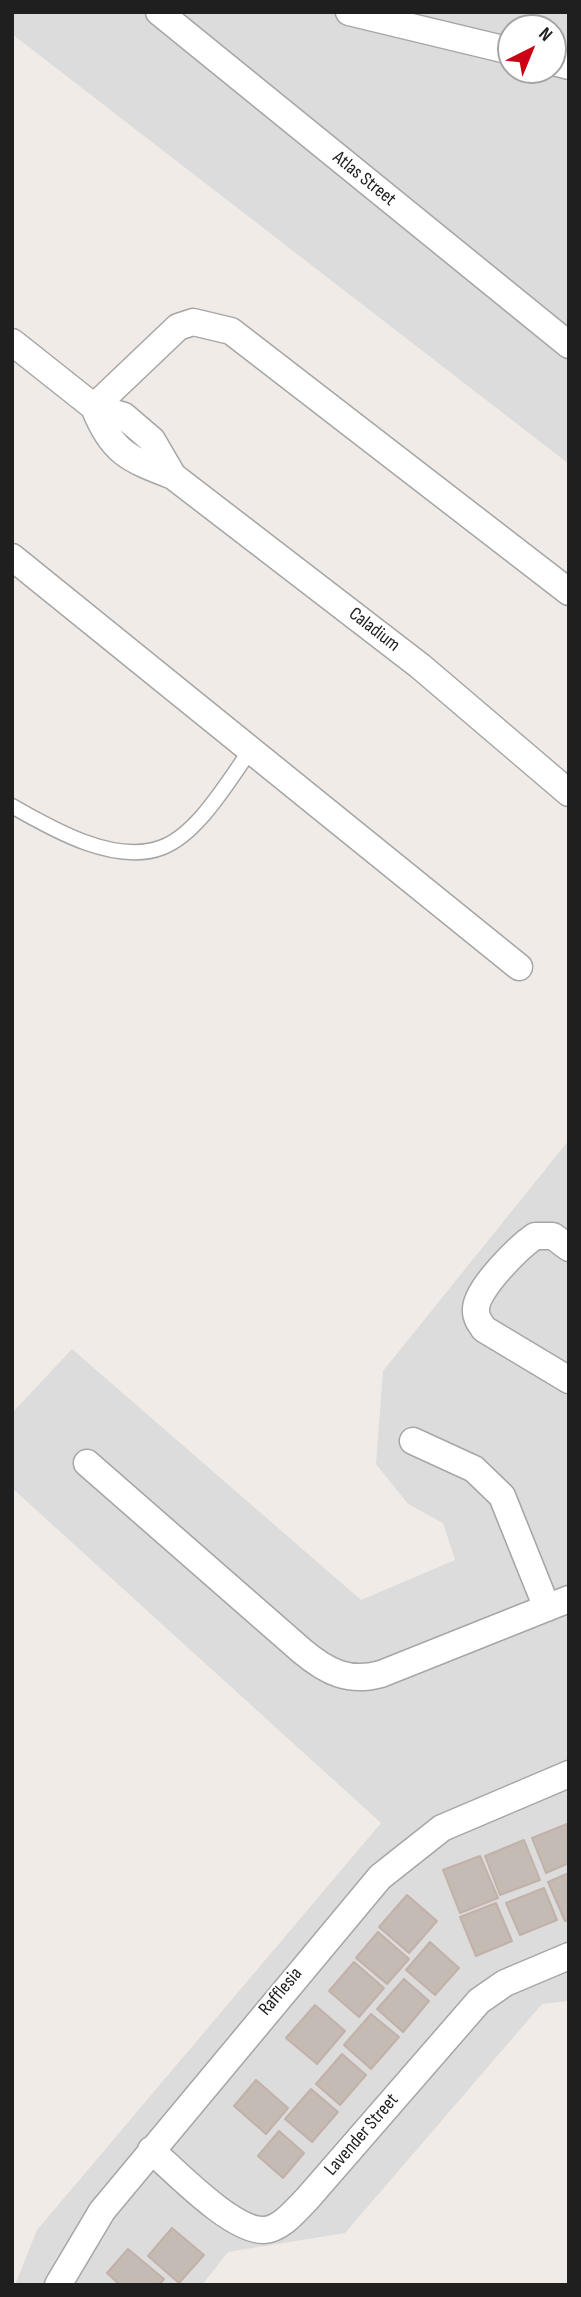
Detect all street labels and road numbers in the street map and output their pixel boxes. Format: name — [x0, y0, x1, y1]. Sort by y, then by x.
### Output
street label: Atlas Street — [328, 147, 400, 211]
street label: Caladium — [344, 603, 404, 657]
street label: Rafflesia — [254, 1963, 308, 2021]
street label: Lavender Street — [320, 2089, 404, 2181]

